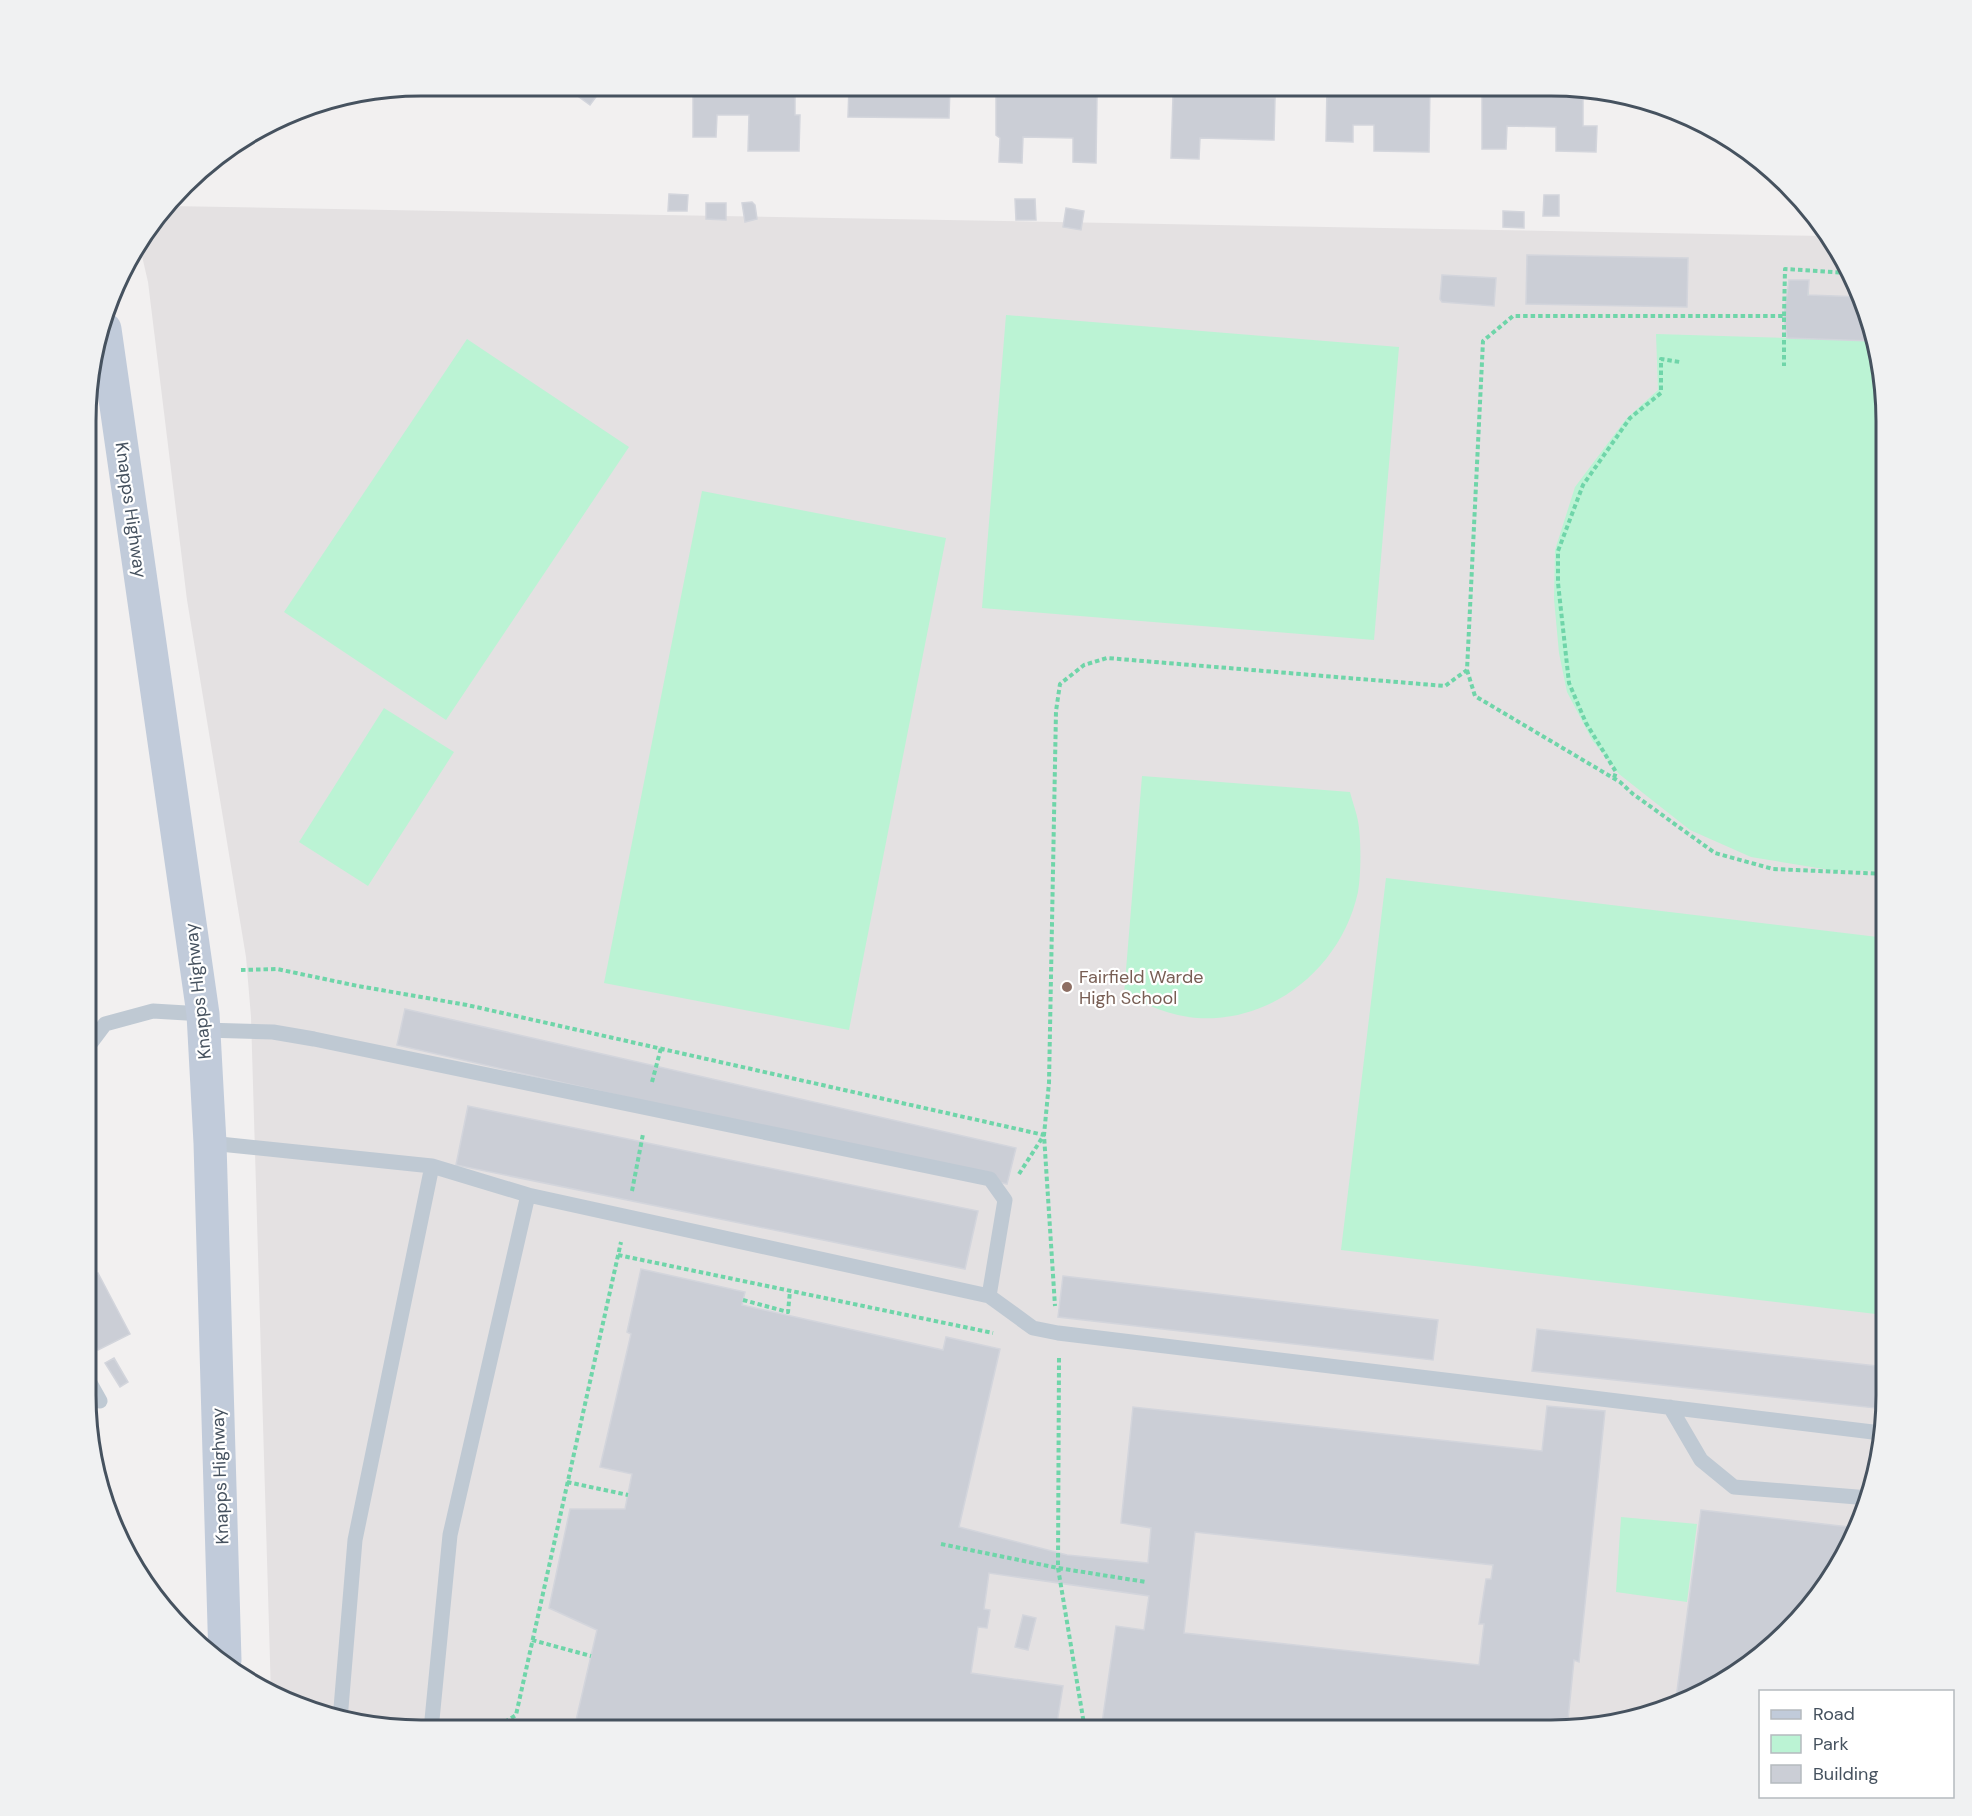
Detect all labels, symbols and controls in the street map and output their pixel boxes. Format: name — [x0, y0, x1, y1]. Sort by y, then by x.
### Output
street label: Knapps Highway — [110, 441, 152, 579]
street label: Knapps Highway — [179, 922, 217, 1060]
place label: Fairfield Warde High School — [1079, 965, 1203, 1010]
marker: Fairfield Warde High School — [1060, 980, 1074, 994]
street label: Knapps Highway — [206, 1407, 234, 1545]
legend — [1759, 1690, 1954, 1798]
text: Road — [1813, 1702, 1855, 1726]
text: Park — [1813, 1732, 1849, 1756]
text: Building — [1813, 1762, 1878, 1786]

